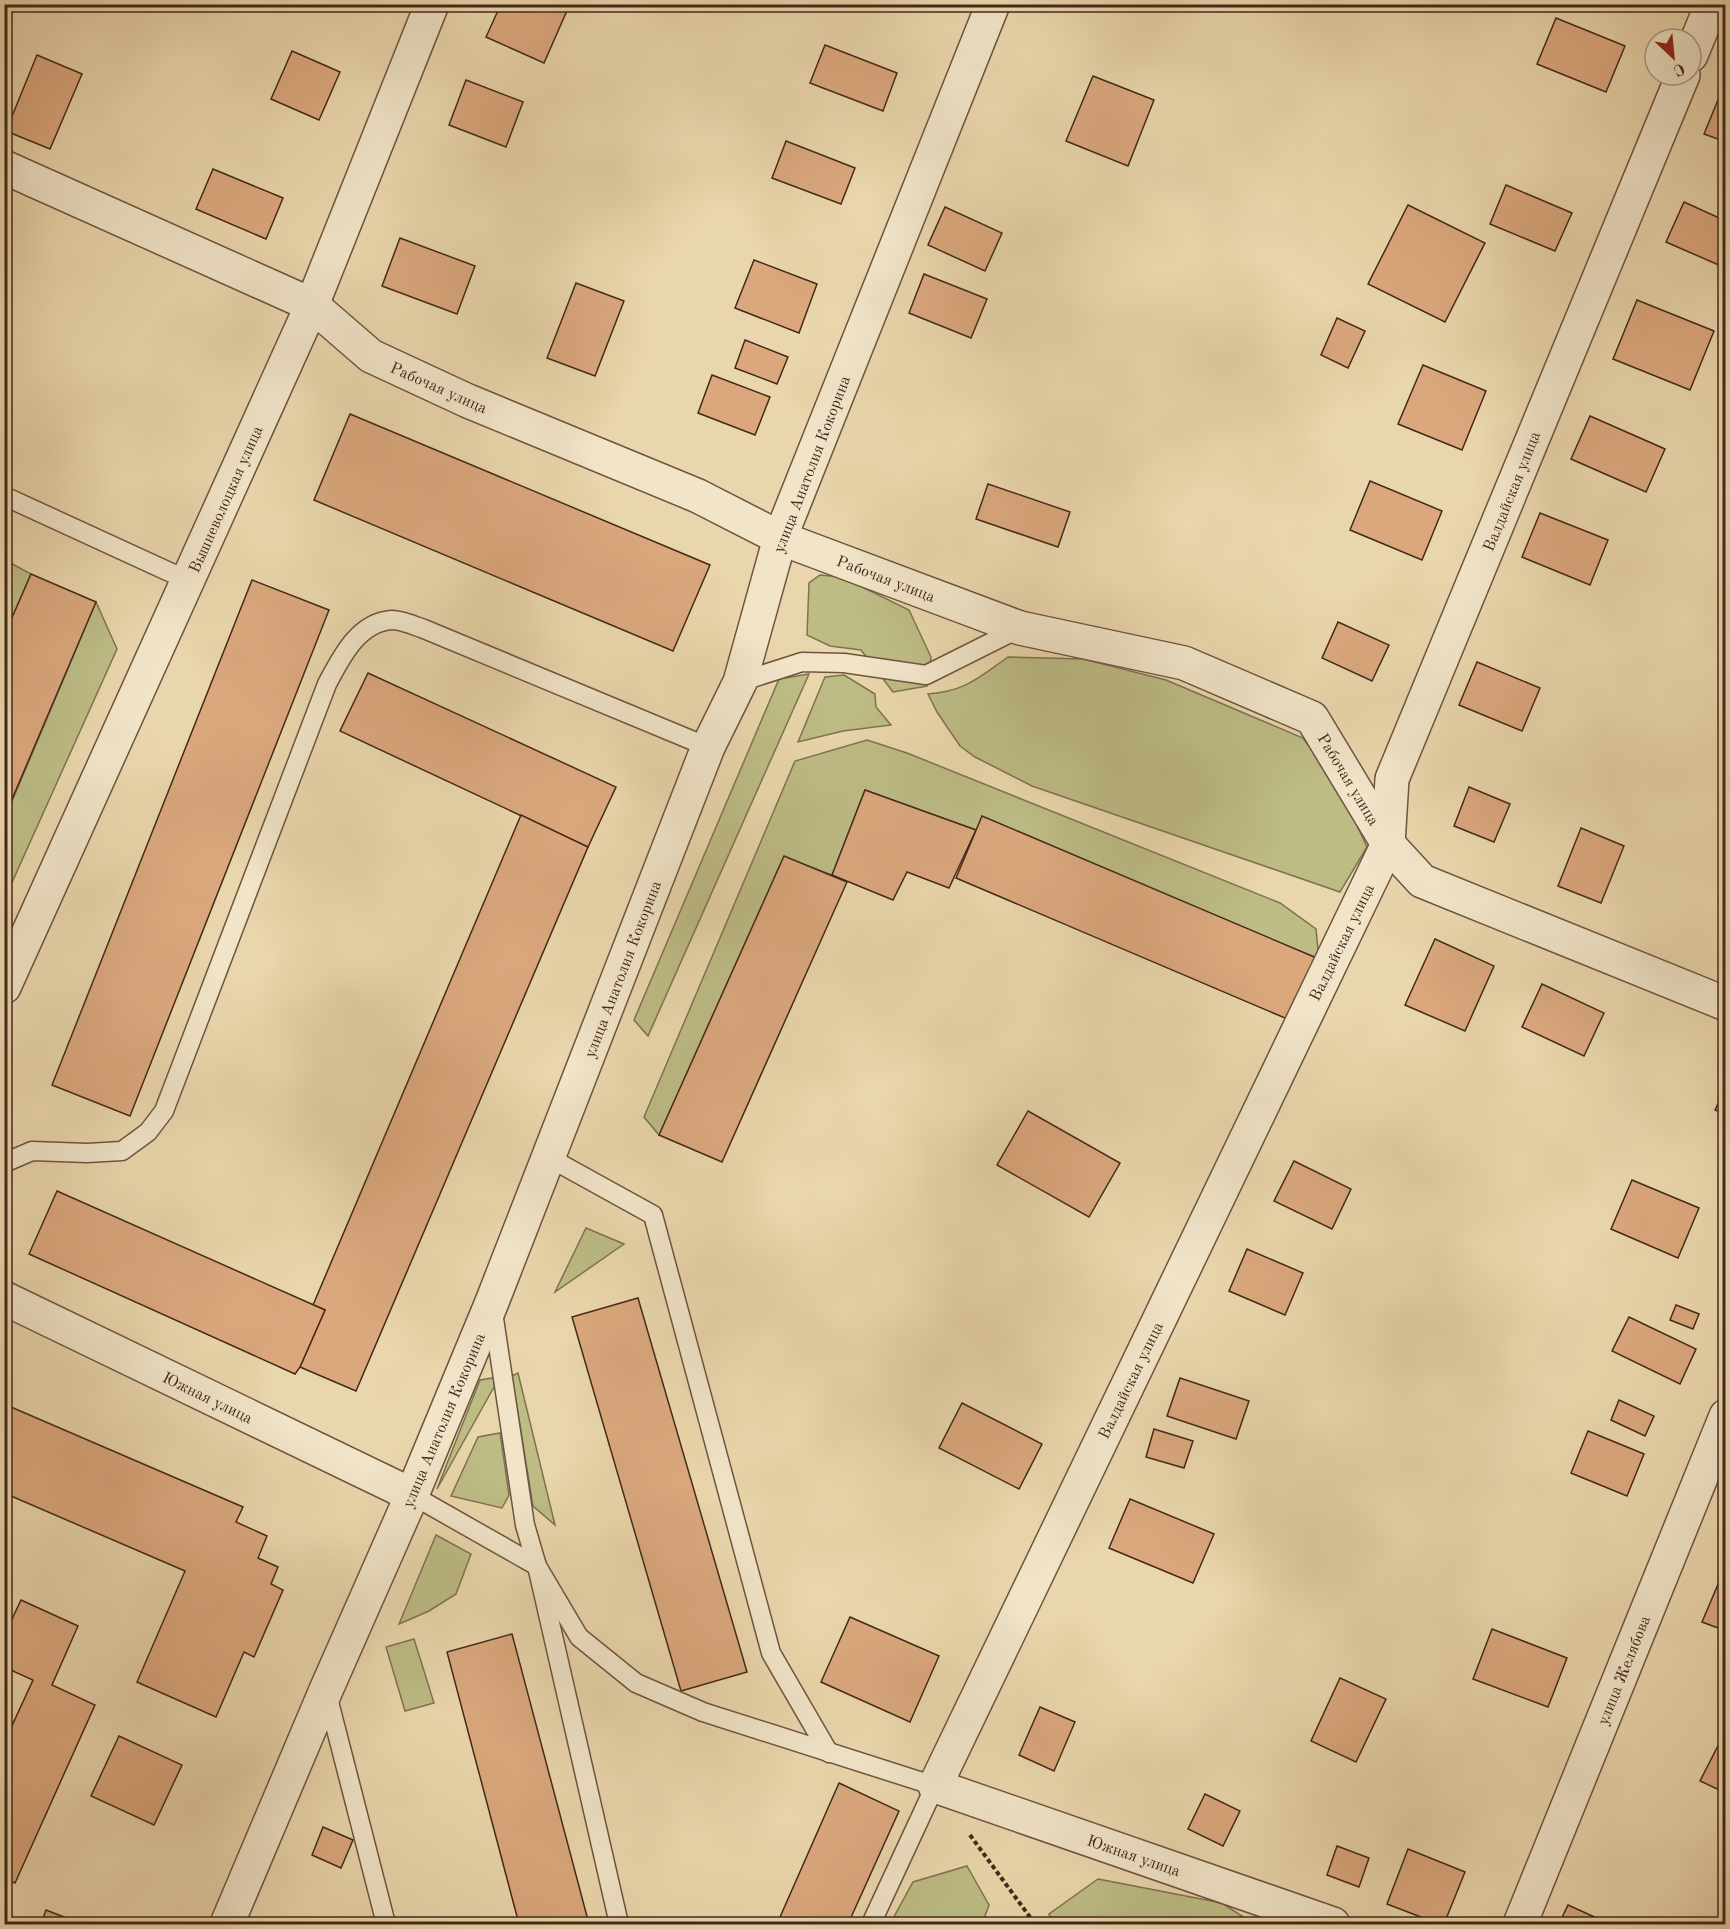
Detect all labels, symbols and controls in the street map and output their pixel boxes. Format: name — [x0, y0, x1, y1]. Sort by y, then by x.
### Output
north arrow — [1643, 27, 1703, 87]
text: С — [1670, 59, 1687, 78]
street label: Рабочая улица — [387, 360, 489, 417]
street label: улица Анатолия Кокорина — [772, 374, 854, 556]
street label: Вышневолоцкая улица — [187, 424, 267, 576]
street label: Валдайская улица — [1481, 429, 1544, 554]
street label: Рабочая улица — [834, 554, 937, 606]
street label: Рабочая улица — [1314, 731, 1381, 829]
street label: улица Анатолия Кокорина — [583, 879, 665, 1061]
street label: Валдайская улица — [1308, 882, 1378, 1004]
street label: Валдайская улица — [1097, 1320, 1167, 1442]
street label: улица Анатолия Кокорина — [401, 1331, 489, 1511]
street label: Южная улица — [160, 1370, 255, 1427]
street label: улица Желябова — [1596, 1614, 1654, 1728]
street label: Южная улица — [1084, 1833, 1182, 1880]

